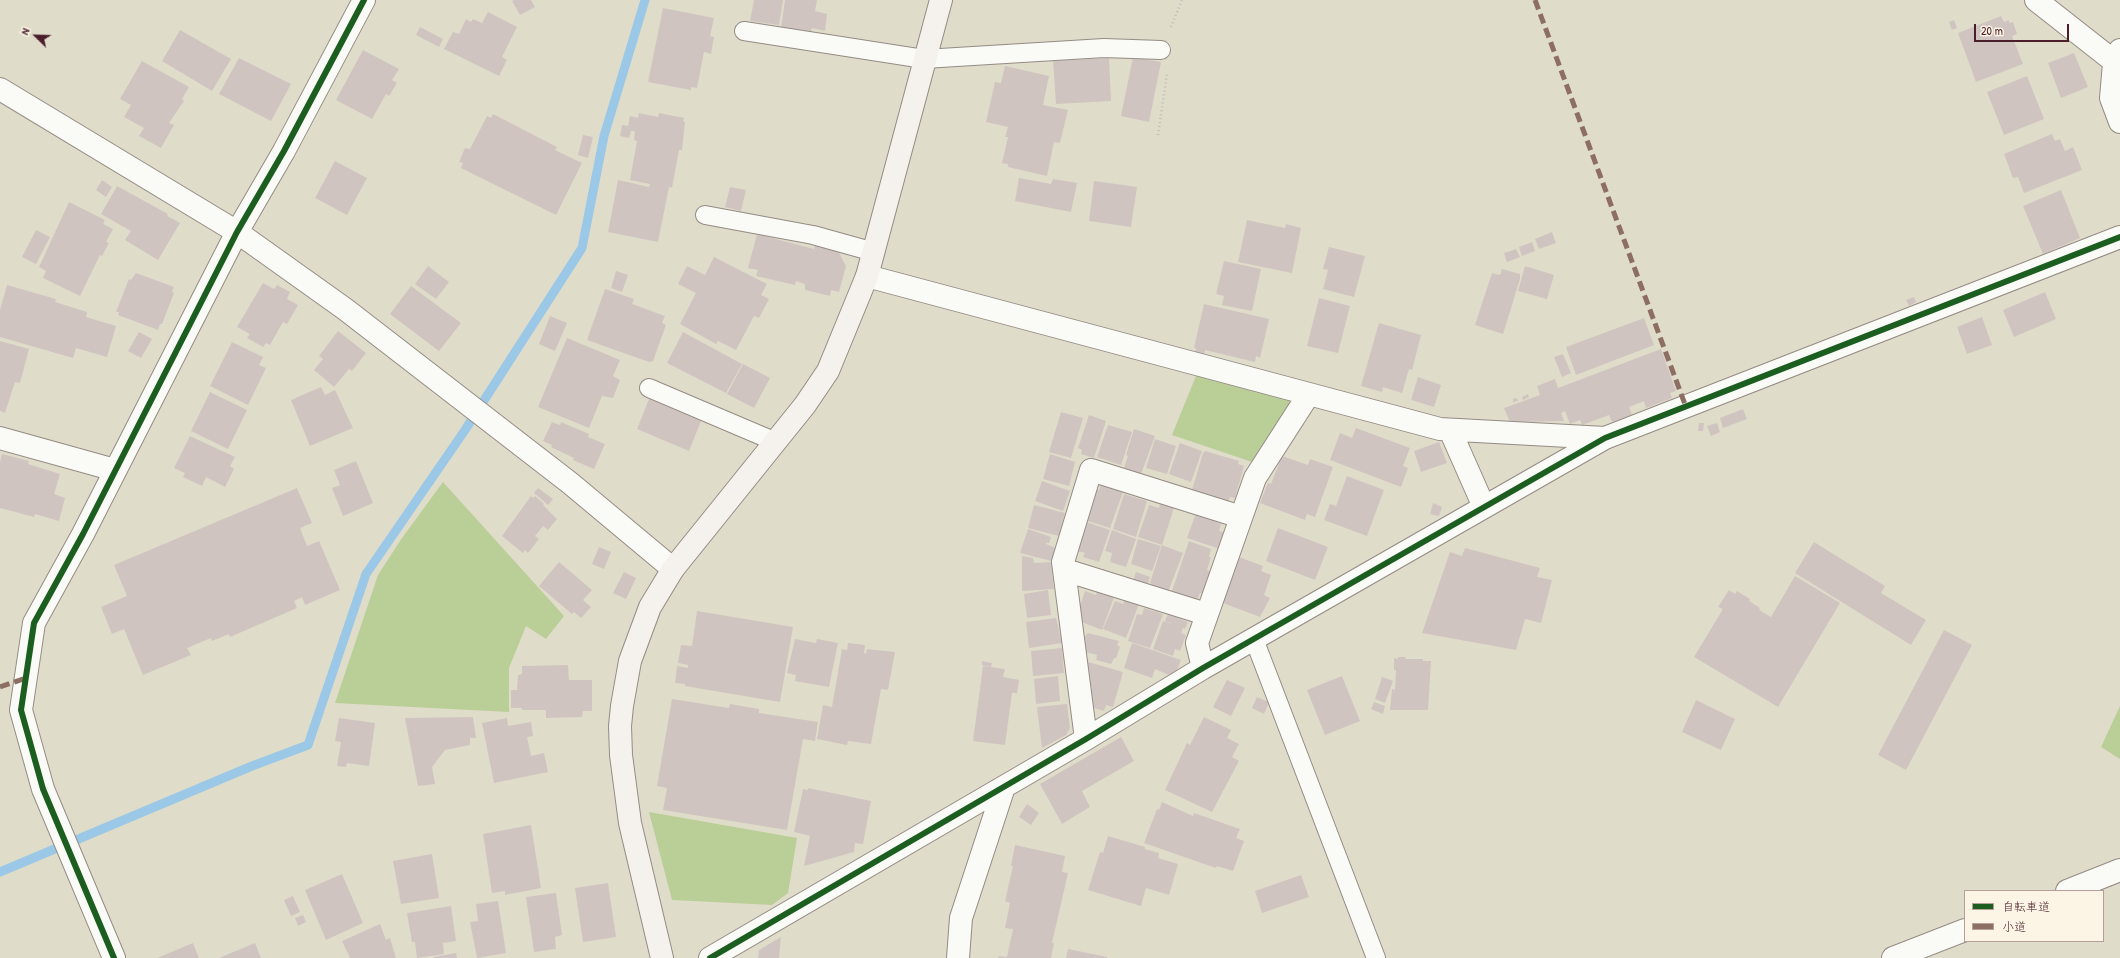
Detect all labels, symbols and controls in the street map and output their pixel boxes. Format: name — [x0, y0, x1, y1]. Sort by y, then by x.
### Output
north arrow — [16, 16, 56, 56]
scale bar — [1976, 16, 2071, 42]
text: 20 m — [1981, 22, 2003, 39]
text: N — [17, 26, 33, 37]
legend — [1964, 890, 2104, 942]
text: 自転車道 — [2002, 898, 2050, 915]
text: 小道 — [2002, 918, 2026, 935]

